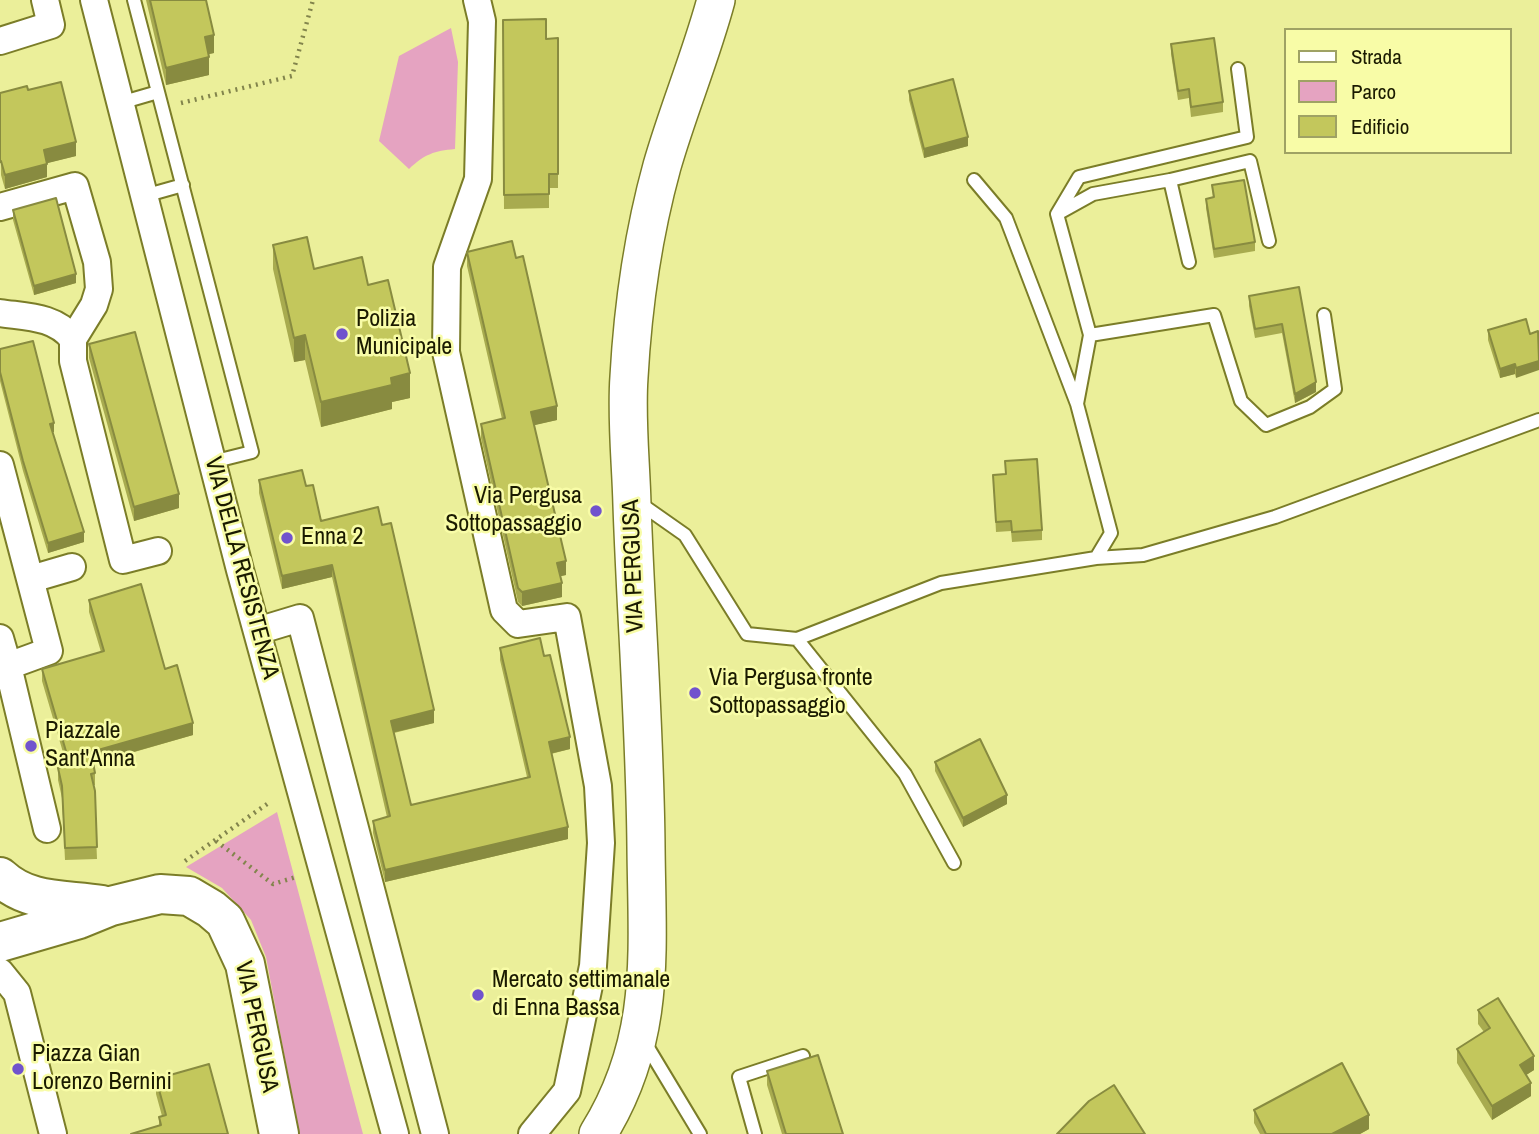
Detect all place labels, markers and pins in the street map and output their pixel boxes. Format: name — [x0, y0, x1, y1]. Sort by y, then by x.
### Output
place label: Polizia Municipale — [356, 306, 452, 362]
marker: Polizia Municipale — [334, 326, 350, 342]
place label: Via Pergusa Sottopassaggio — [445, 483, 582, 539]
marker: Via Pergusa Sottopassaggio — [588, 503, 604, 519]
place label: Enna 2 — [301, 524, 363, 552]
marker: Enna 2 — [279, 530, 295, 546]
place label: Via Pergusa fronte Sottopassaggio — [709, 665, 873, 721]
marker: Via Pergusa fronte Sottopassaggio — [687, 685, 703, 701]
place label: Piazzale Sant'Anna — [45, 718, 135, 774]
marker: Piazzale Sant'Anna — [23, 738, 39, 754]
place label: Mercato settimanale di Enna Bassa — [492, 967, 670, 1023]
marker: Mercato settimanale di Enna Bassa — [470, 987, 486, 1003]
place label: Piazza Gian Lorenzo Bernini — [32, 1041, 172, 1097]
marker: Piazza Gian Lorenzo Bernini — [10, 1061, 26, 1077]

